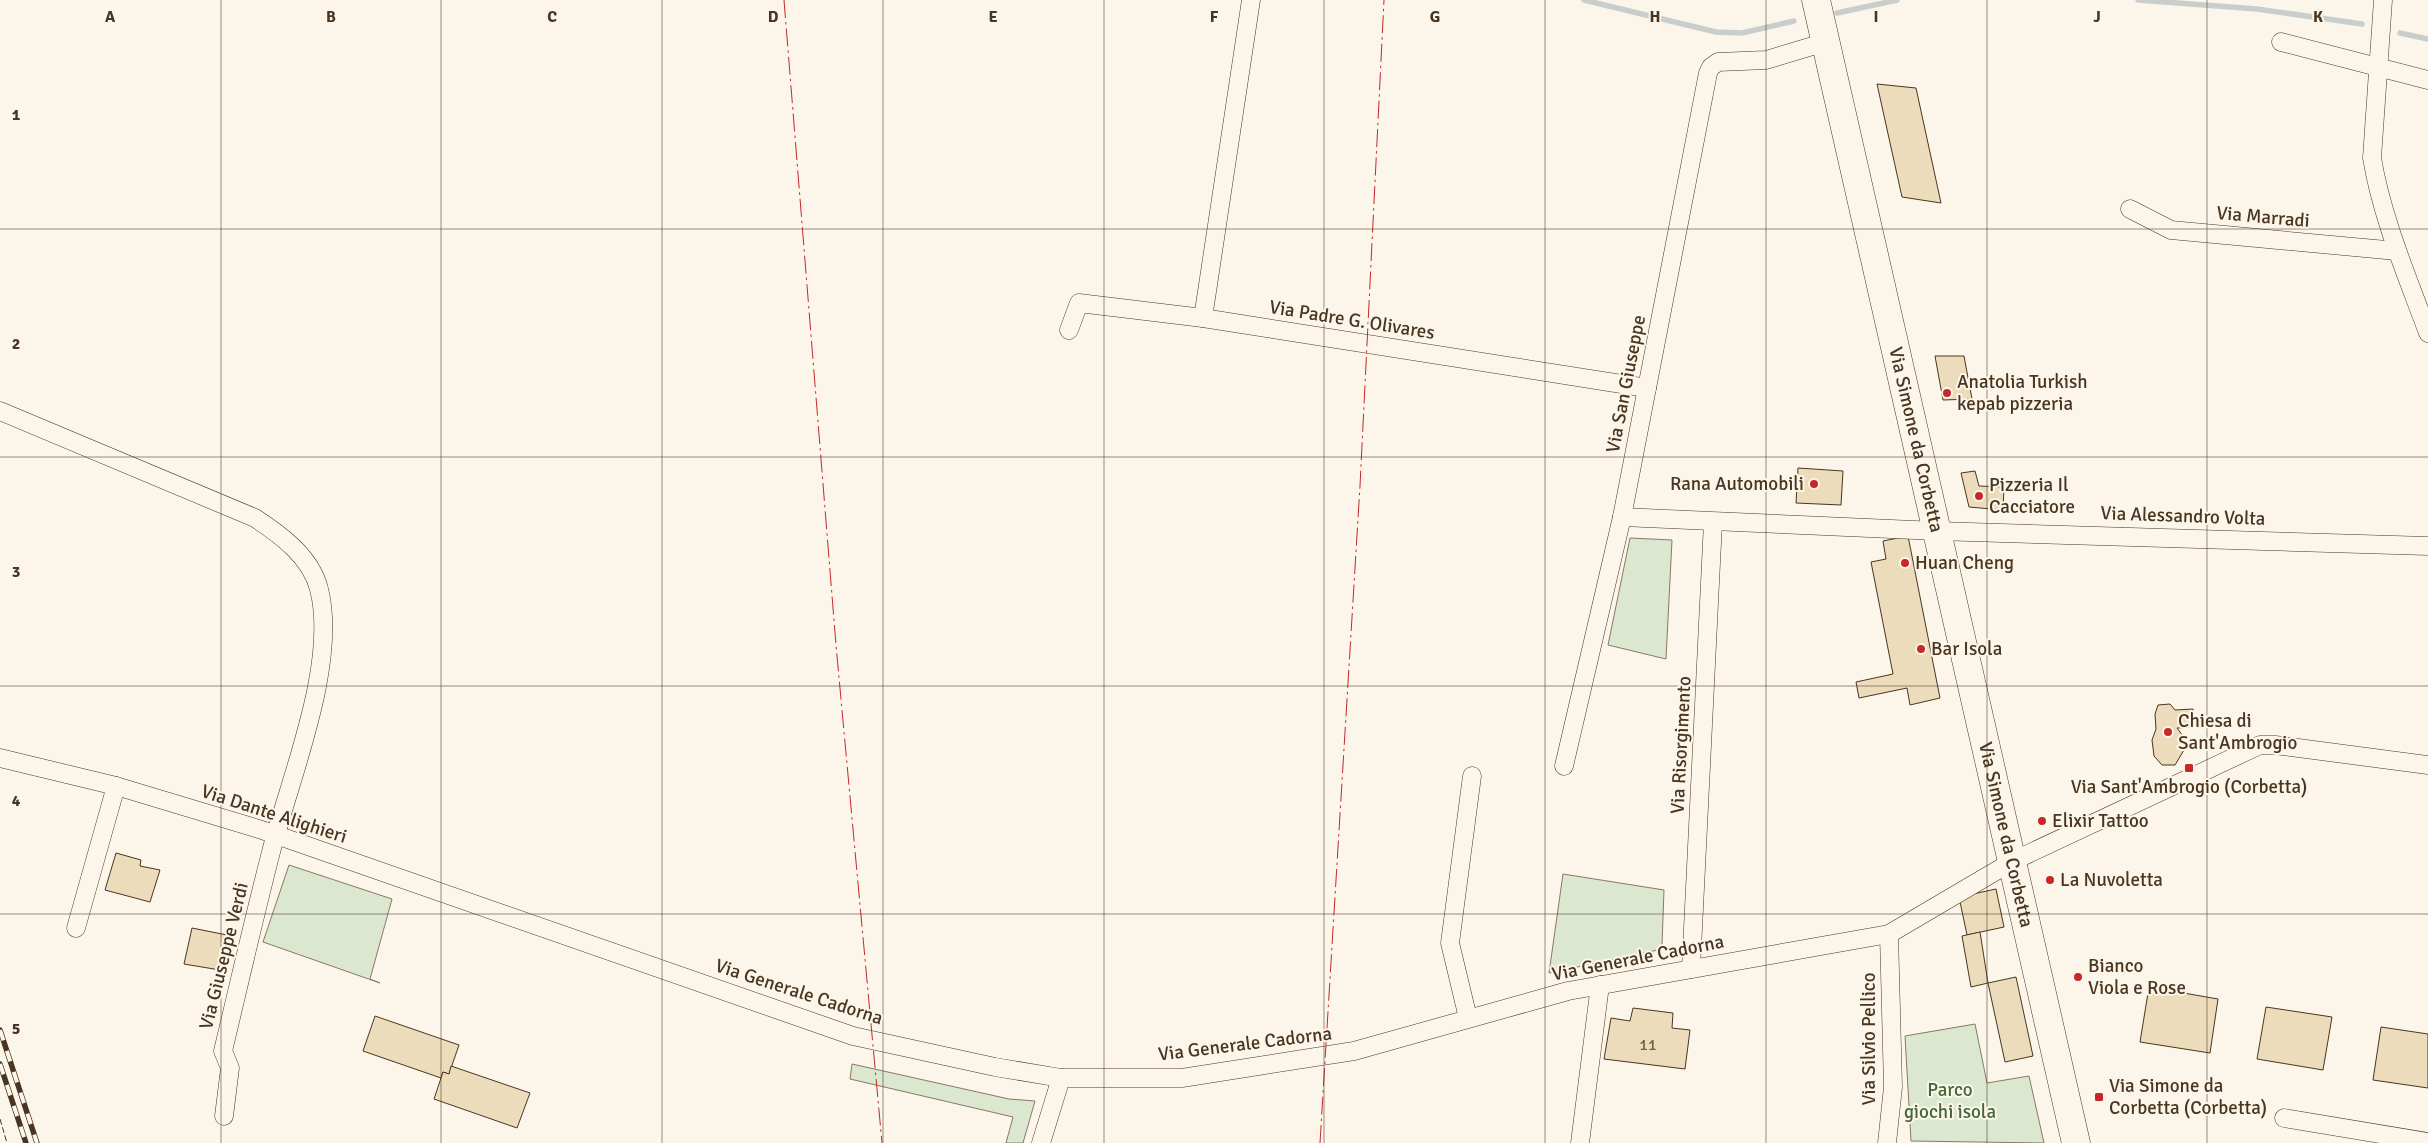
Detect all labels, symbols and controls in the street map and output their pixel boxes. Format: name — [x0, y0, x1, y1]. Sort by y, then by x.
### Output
text: A — [105, 7, 116, 27]
text: B — [326, 7, 336, 27]
text: C — [547, 7, 557, 27]
text: D — [768, 7, 779, 27]
text: E — [988, 7, 998, 27]
text: F — [1210, 7, 1219, 27]
text: G — [1430, 7, 1440, 27]
text: H — [1650, 7, 1660, 27]
text: I — [1873, 7, 1879, 27]
text: J — [2093, 7, 2101, 27]
text: K — [2313, 7, 2323, 27]
text: 1 — [12, 105, 21, 125]
street label: Via Marradi — [2215, 201, 2311, 233]
street label: Via Padre G. Olivares — [1268, 295, 1436, 345]
street label: Via San Giuseppe — [1601, 313, 1651, 455]
text: 2 — [12, 334, 20, 354]
street label: Via Simone da Corbetta — [1883, 345, 1949, 535]
place label: Anatolia Turkish kepab pizzeria — [1957, 370, 2088, 416]
marker: Anatolia Turkish kepab pizzeria — [1941, 387, 1953, 399]
place label: Rana Automobili — [1670, 472, 1804, 496]
place label: Pizzeria Il Cacciatore — [1989, 473, 2075, 519]
marker: Rana Automobili — [1808, 478, 1820, 490]
marker: Pizzeria Il Cacciatore — [1973, 490, 1985, 502]
street label: Via Alessandro Volta — [2100, 501, 2266, 531]
place label: Huan Cheng — [1915, 551, 2014, 575]
marker: Huan Cheng — [1899, 557, 1911, 569]
text: 3 — [12, 562, 20, 582]
place label: Bar Isola — [1931, 637, 2002, 661]
marker: Bar Isola — [1915, 643, 1927, 655]
street label: Via Risorgimento — [1665, 675, 1697, 815]
place label: Chiesa di Sant'Ambrogio — [2178, 709, 2298, 755]
marker: Chiesa di Sant'Ambrogio — [2162, 726, 2174, 738]
street label: Via Simone da Corbetta — [1973, 740, 2039, 930]
marker: Via Sant'Ambrogio (Corbetta) — [2183, 762, 2195, 774]
place label: Via Sant'Ambrogio (Corbetta) — [2071, 775, 2307, 799]
street label: Via Dante Alighieri — [198, 779, 350, 849]
text: 4 — [12, 791, 21, 811]
place label: Elixir Tattoo — [2052, 809, 2149, 833]
marker: Elixir Tattoo — [2036, 815, 2048, 827]
place label: La Nuvoletta — [2060, 868, 2163, 892]
marker: La Nuvoletta — [2044, 874, 2056, 886]
street label: Via Giuseppe Verdi — [194, 880, 254, 1032]
street label: Via Generale Cadorna — [1550, 930, 1726, 986]
street label: Via Generale Cadorna — [712, 954, 886, 1030]
place label: Bianco Viola e Rose — [2088, 954, 2186, 1000]
marker: Bianco Viola e Rose — [2072, 971, 2084, 983]
street label: Via Silvio Pellico — [1857, 972, 1881, 1106]
text: 5 — [12, 1019, 20, 1039]
street label: Via Generale Cadorna — [1157, 1021, 1333, 1067]
house number: 11 — [1639, 1035, 1657, 1055]
place label: Via Simone da Corbetta (Corbetta) — [2109, 1074, 2267, 1120]
park label: Parco giochi isola — [1904, 1078, 1996, 1124]
marker: Via Simone da Corbetta (Corbetta) — [2093, 1091, 2105, 1103]

